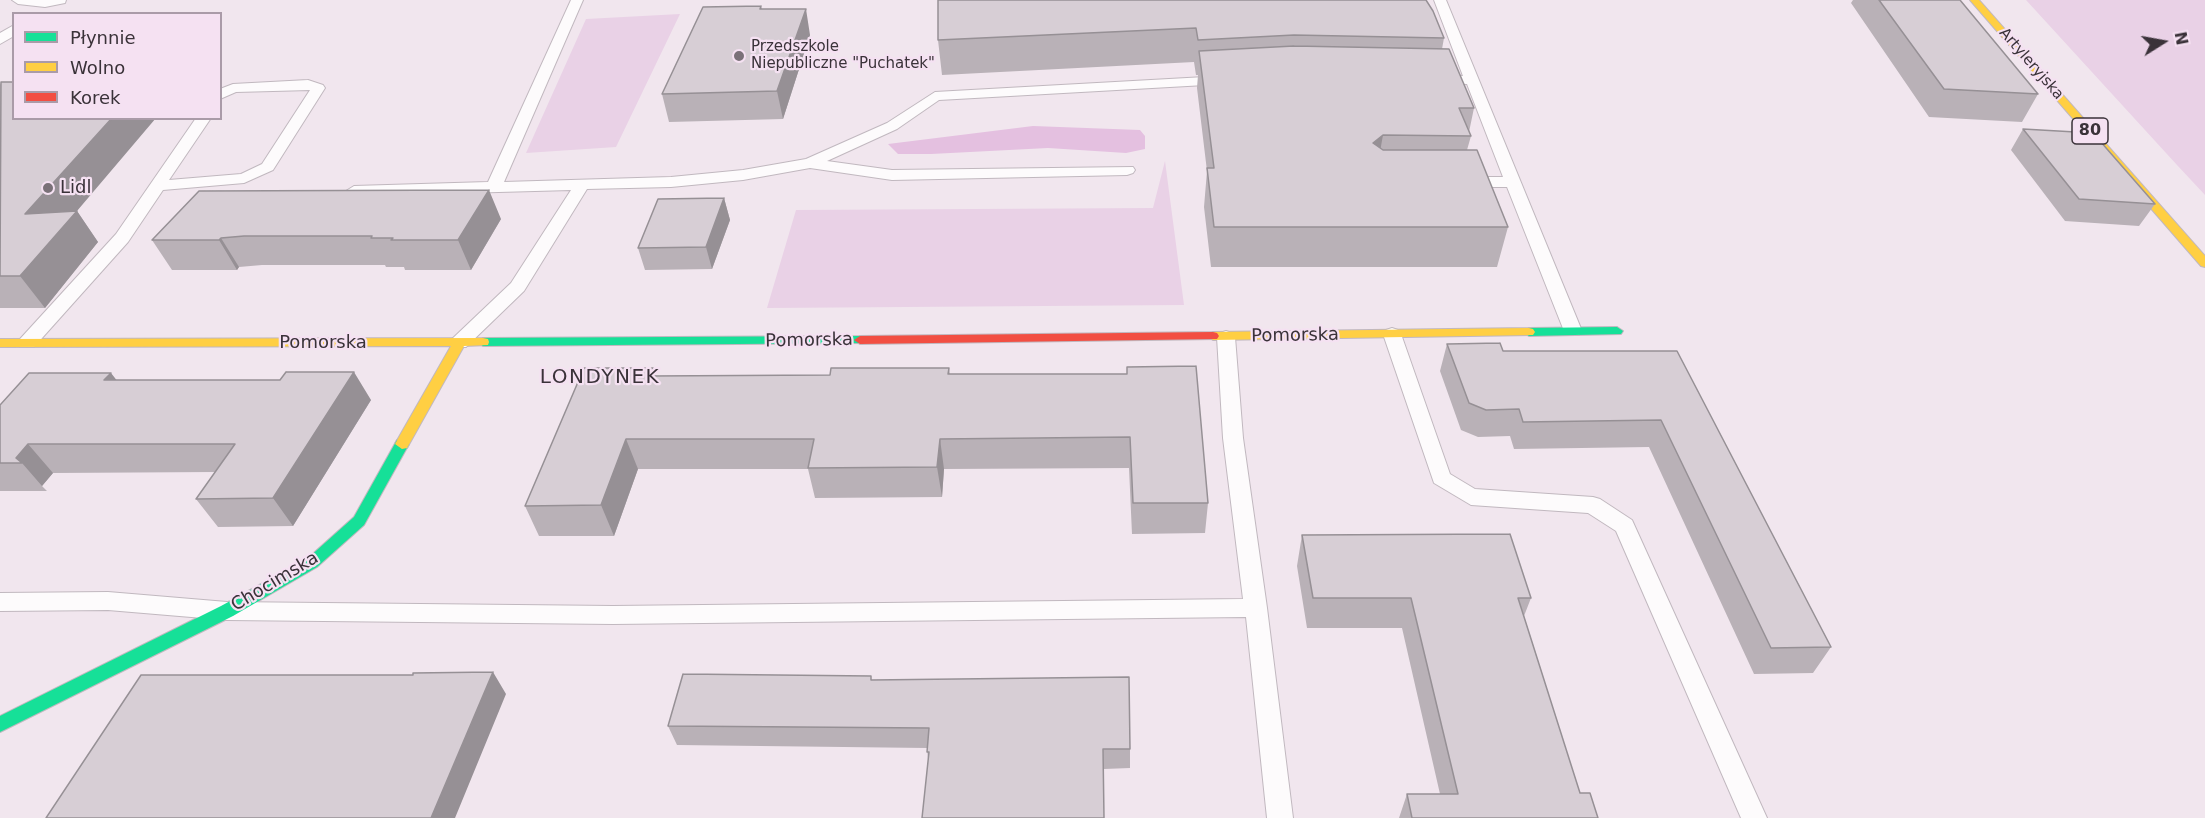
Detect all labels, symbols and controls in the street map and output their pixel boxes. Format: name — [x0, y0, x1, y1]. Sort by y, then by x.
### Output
legend — [12, 12, 222, 120]
north arrow — [2133, 12, 2193, 72]
street label: Artyleryjska — [1995, 24, 2067, 104]
text: Płynnie — [70, 27, 136, 48]
text: N — [2171, 30, 2192, 47]
place label: Przedszkole Niepubliczne "Puchatek" — [751, 38, 935, 73]
marker: Przedszkole Niepubliczne "Puchatek" — [732, 49, 746, 63]
text: Wolno — [70, 57, 125, 78]
text: Korek — [70, 87, 120, 108]
road number: 80 — [2072, 118, 2108, 144]
place label: Lidl — [60, 177, 91, 199]
marker: Lidl — [41, 181, 55, 195]
street label: Pomorska — [1251, 324, 1339, 348]
street label: Pomorska — [765, 329, 853, 353]
street label: Pomorska — [279, 332, 367, 354]
district label: LONDYNEK — [540, 366, 660, 390]
street label: Chocimska — [227, 548, 323, 616]

